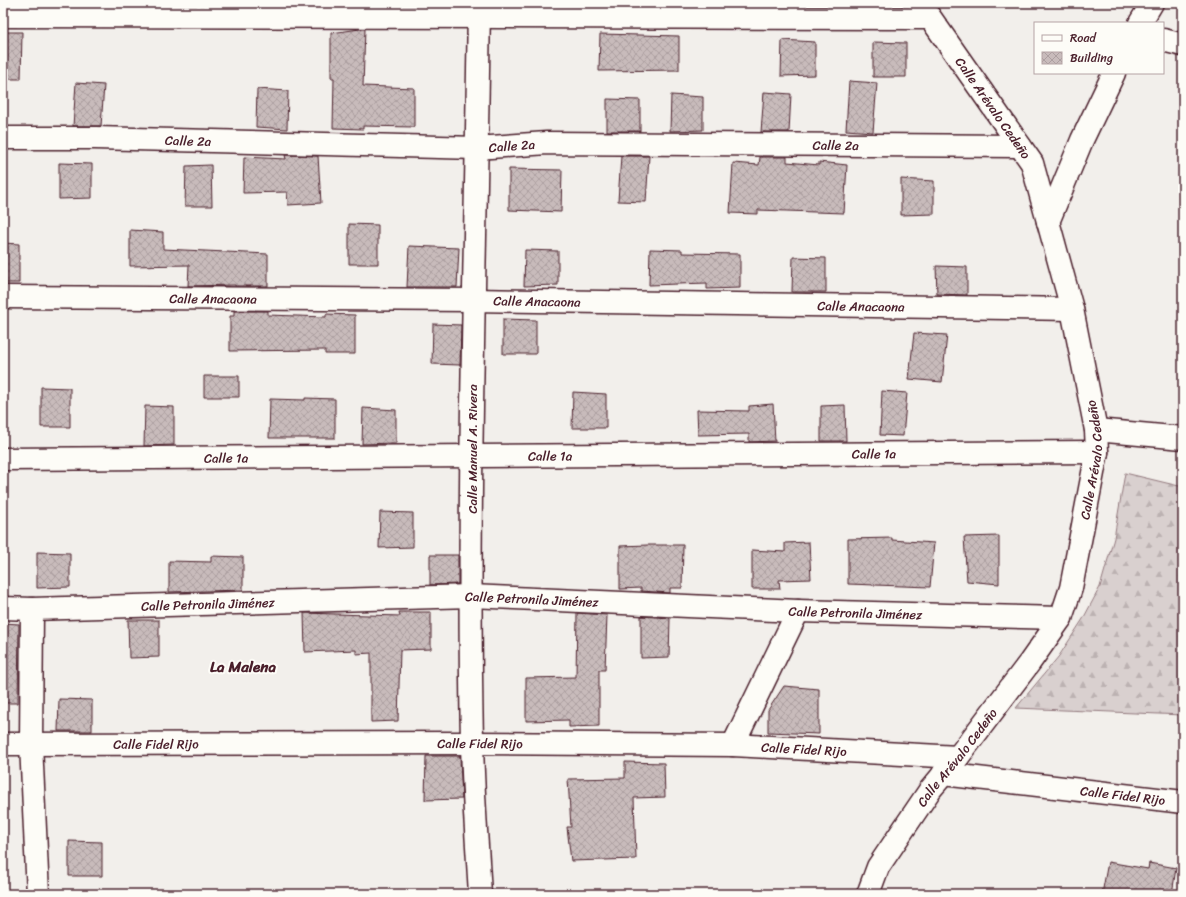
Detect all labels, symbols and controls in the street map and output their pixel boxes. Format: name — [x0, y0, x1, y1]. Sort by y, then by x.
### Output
legend — [1034, 22, 1164, 74]
text: Road — [1070, 27, 1097, 49]
text: Building — [1070, 47, 1113, 69]
street label: Calle Arévalo Cedeño — [949, 52, 1037, 164]
street label: Calle 2a — [165, 128, 212, 153]
street label: Calle 2a — [488, 132, 536, 159]
street label: Calle 2a — [813, 133, 859, 156]
street label: Calle Anacaona — [169, 287, 257, 310]
street label: Calle Anacaona — [493, 289, 581, 313]
street label: Calle Anacaona — [817, 294, 905, 318]
street label: Calle Manuel A. Rivera — [461, 384, 484, 514]
street label: Calle Arévalo Cedeño — [1073, 398, 1108, 521]
street label: Calle 1a — [852, 442, 897, 465]
street label: Calle 1a — [528, 444, 573, 467]
street label: Calle 1a — [204, 446, 249, 469]
street label: Calle Petronila Jiménez — [465, 584, 600, 613]
street label: Calle Petronila Jiménez — [141, 590, 276, 617]
street label: Calle Petronila Jiménez — [788, 599, 923, 626]
district label: La Malena — [210, 654, 276, 680]
street label: Calle Arévalo Cedeño — [910, 702, 1003, 811]
street label: Calle Fidel Rijo — [437, 731, 523, 755]
street label: Calle Fidel Rijo — [113, 732, 199, 755]
street label: Calle Fidel Rijo — [761, 735, 848, 763]
street label: Calle Fidel Rijo — [1079, 779, 1167, 811]

